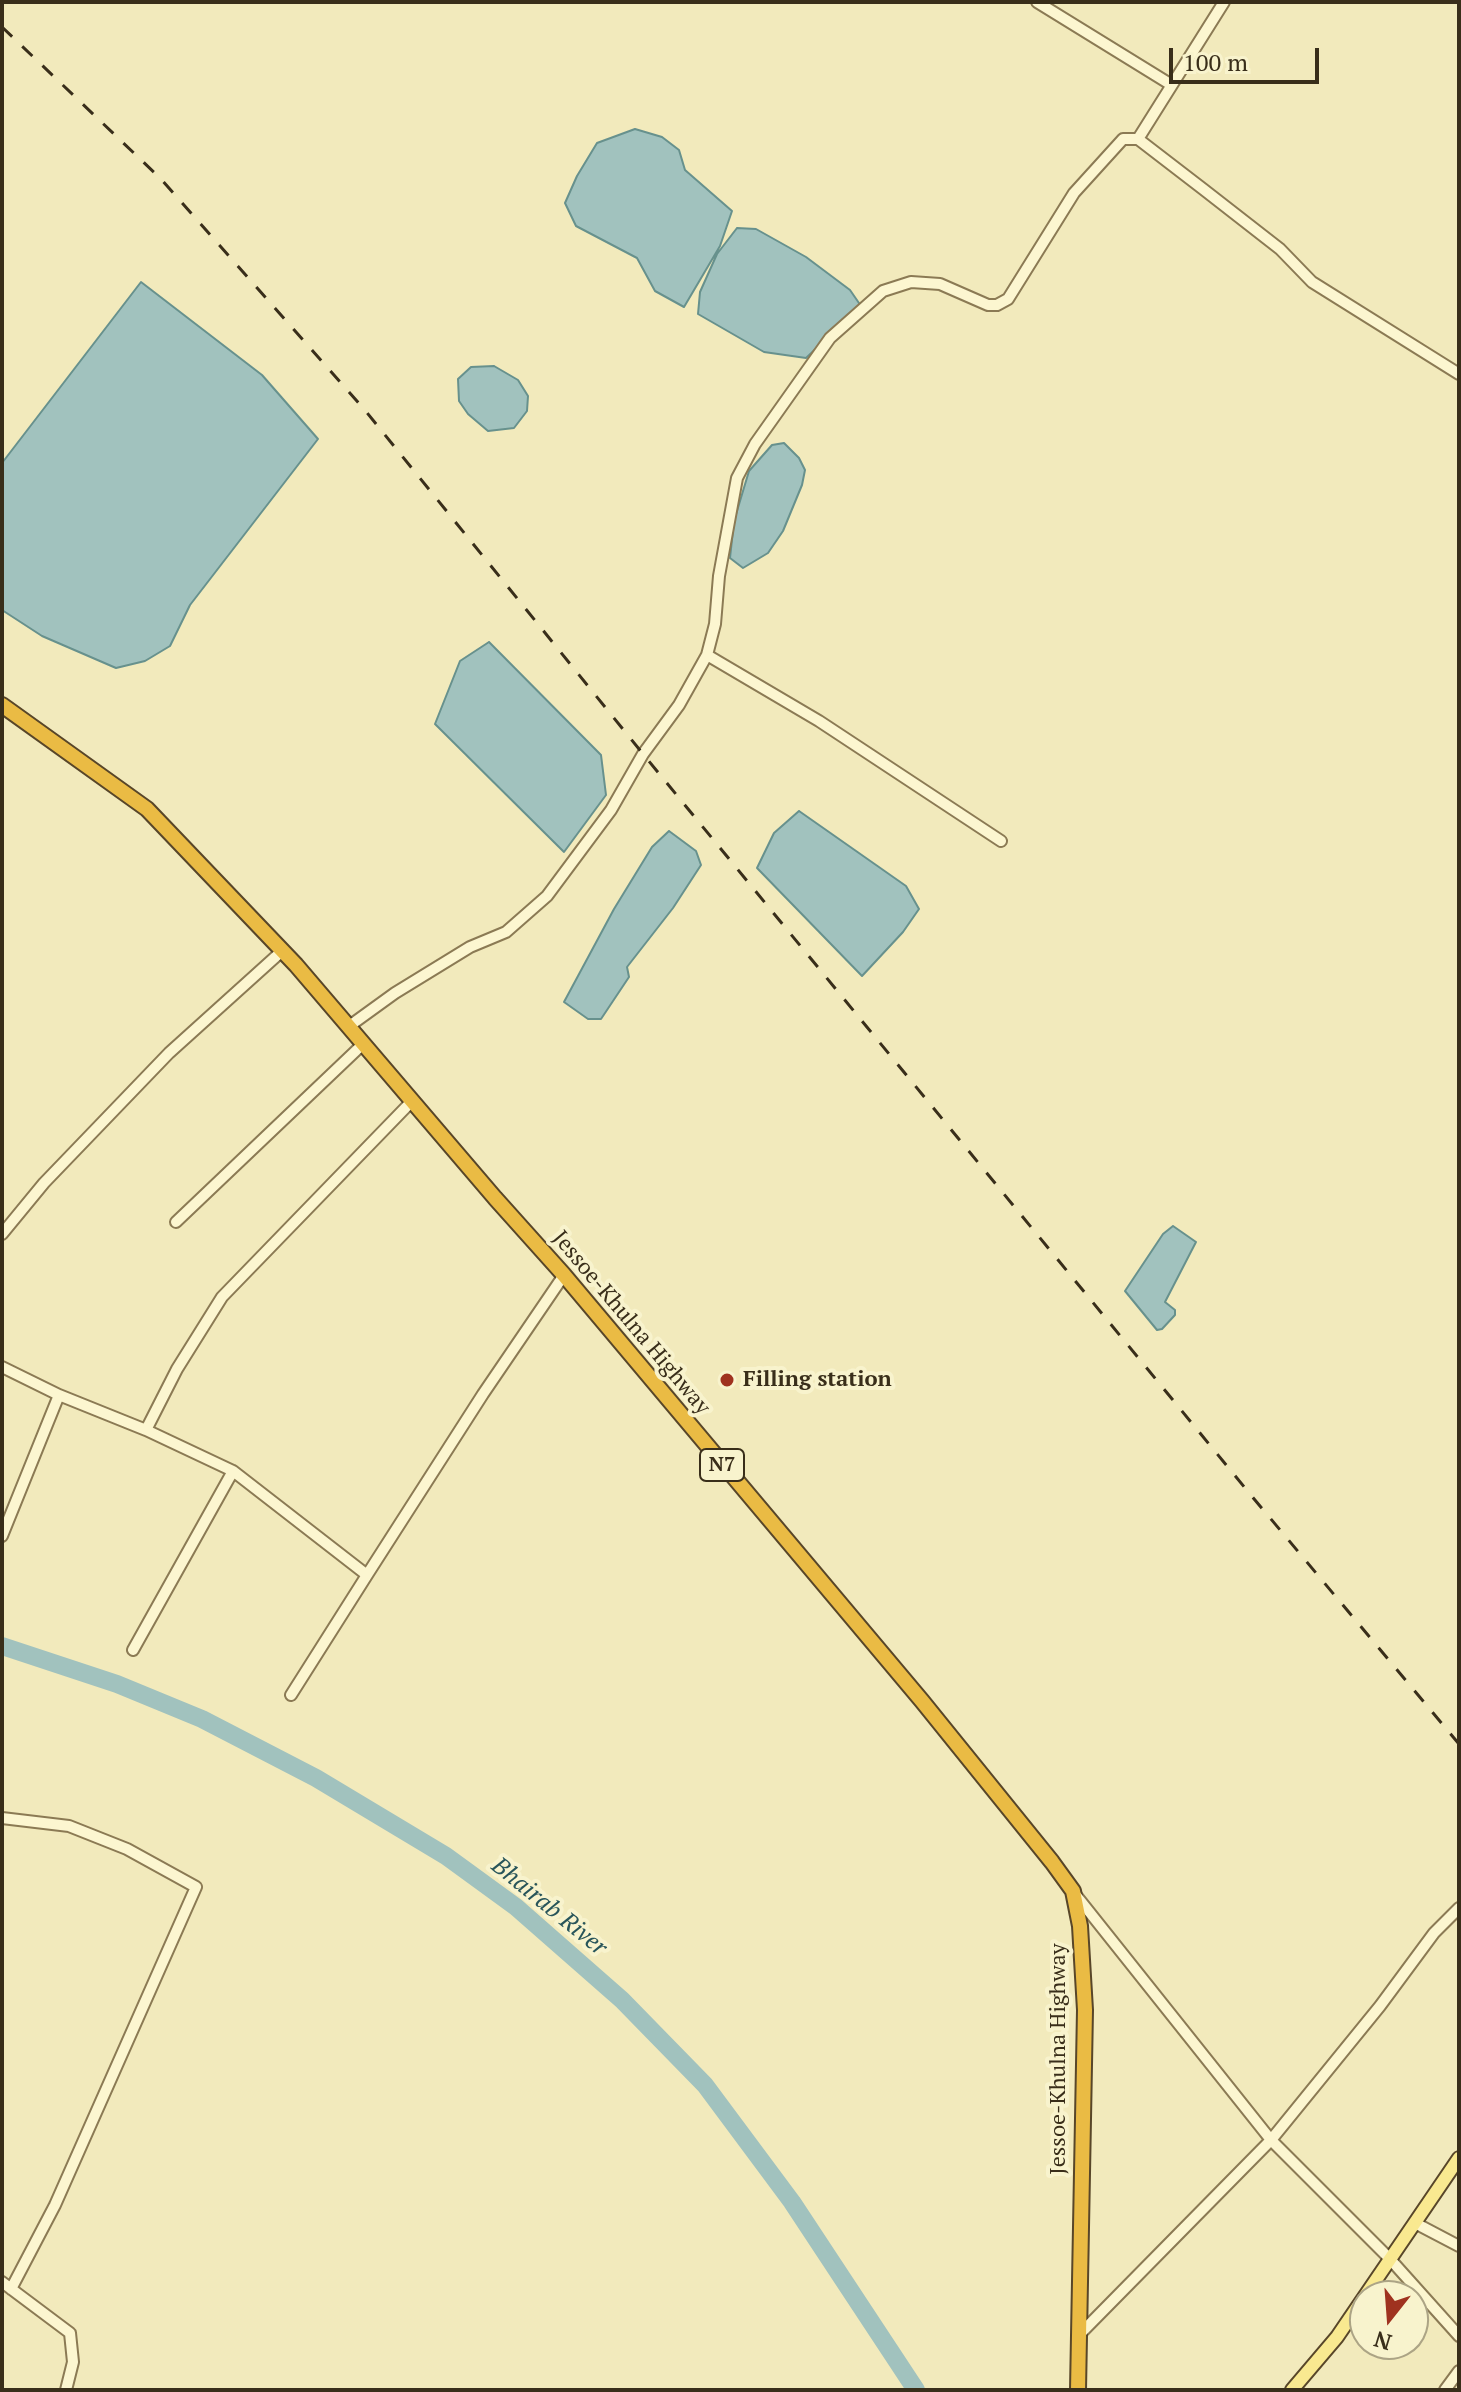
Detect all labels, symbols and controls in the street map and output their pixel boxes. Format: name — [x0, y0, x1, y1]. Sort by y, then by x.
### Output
scale bar — [1173, 32, 1323, 82]
text: 100 m — [1183, 46, 1248, 78]
street label: Jessoe-Khulna Highway — [546, 1226, 716, 1420]
place label: Filling station — [743, 1367, 892, 1393]
marker: Filling station — [718, 1371, 736, 1389]
road number: N7 — [700, 1449, 744, 1481]
water label: Bhairab River — [486, 1852, 612, 1962]
street label: Jessoe-Khulna Highway — [1046, 1943, 1072, 2175]
north arrow — [1349, 2280, 1429, 2360]
text: N — [1370, 2325, 1395, 2358]

